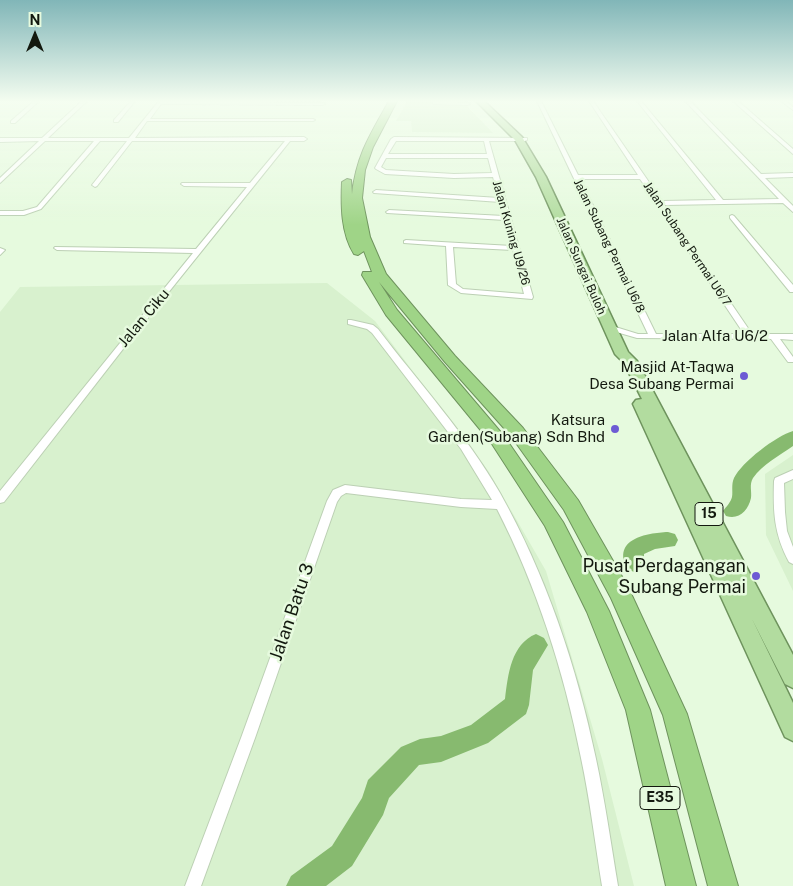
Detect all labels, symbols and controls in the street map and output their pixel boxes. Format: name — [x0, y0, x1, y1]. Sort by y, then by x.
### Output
north arrow — [10, 10, 60, 60]
text: N — [30, 12, 40, 28]
street label: Jalan Subang Permai U6/8 — [570, 177, 648, 315]
street label: Jalan Kuning U9/26 — [489, 179, 533, 287]
street label: Jalan Subang Permai U6/7 — [640, 179, 734, 309]
street label: Jalan Sungai Buloh — [553, 215, 609, 317]
street label: Jalan Ciku — [115, 285, 173, 351]
street label: Jalan Alfa U6/2 — [662, 327, 768, 345]
place label: Masjid At-Taqwa Desa Subang Permai — [589, 358, 734, 393]
marker: Masjid At-Taqwa Desa Subang Permai — [738, 370, 750, 382]
place label: Katsura Garden(Subang) Sdn Bhd — [428, 411, 605, 446]
marker: Katsura Garden(Subang) Sdn Bhd — [609, 423, 621, 435]
road number: 15 — [695, 502, 723, 526]
place label: Pusat Perdagangan Subang Permai — [582, 555, 746, 598]
street label: Jalan Batu 3 — [265, 560, 319, 664]
marker: Pusat Perdagangan Subang Permai — [750, 570, 762, 582]
road number: E35 — [640, 786, 680, 810]

